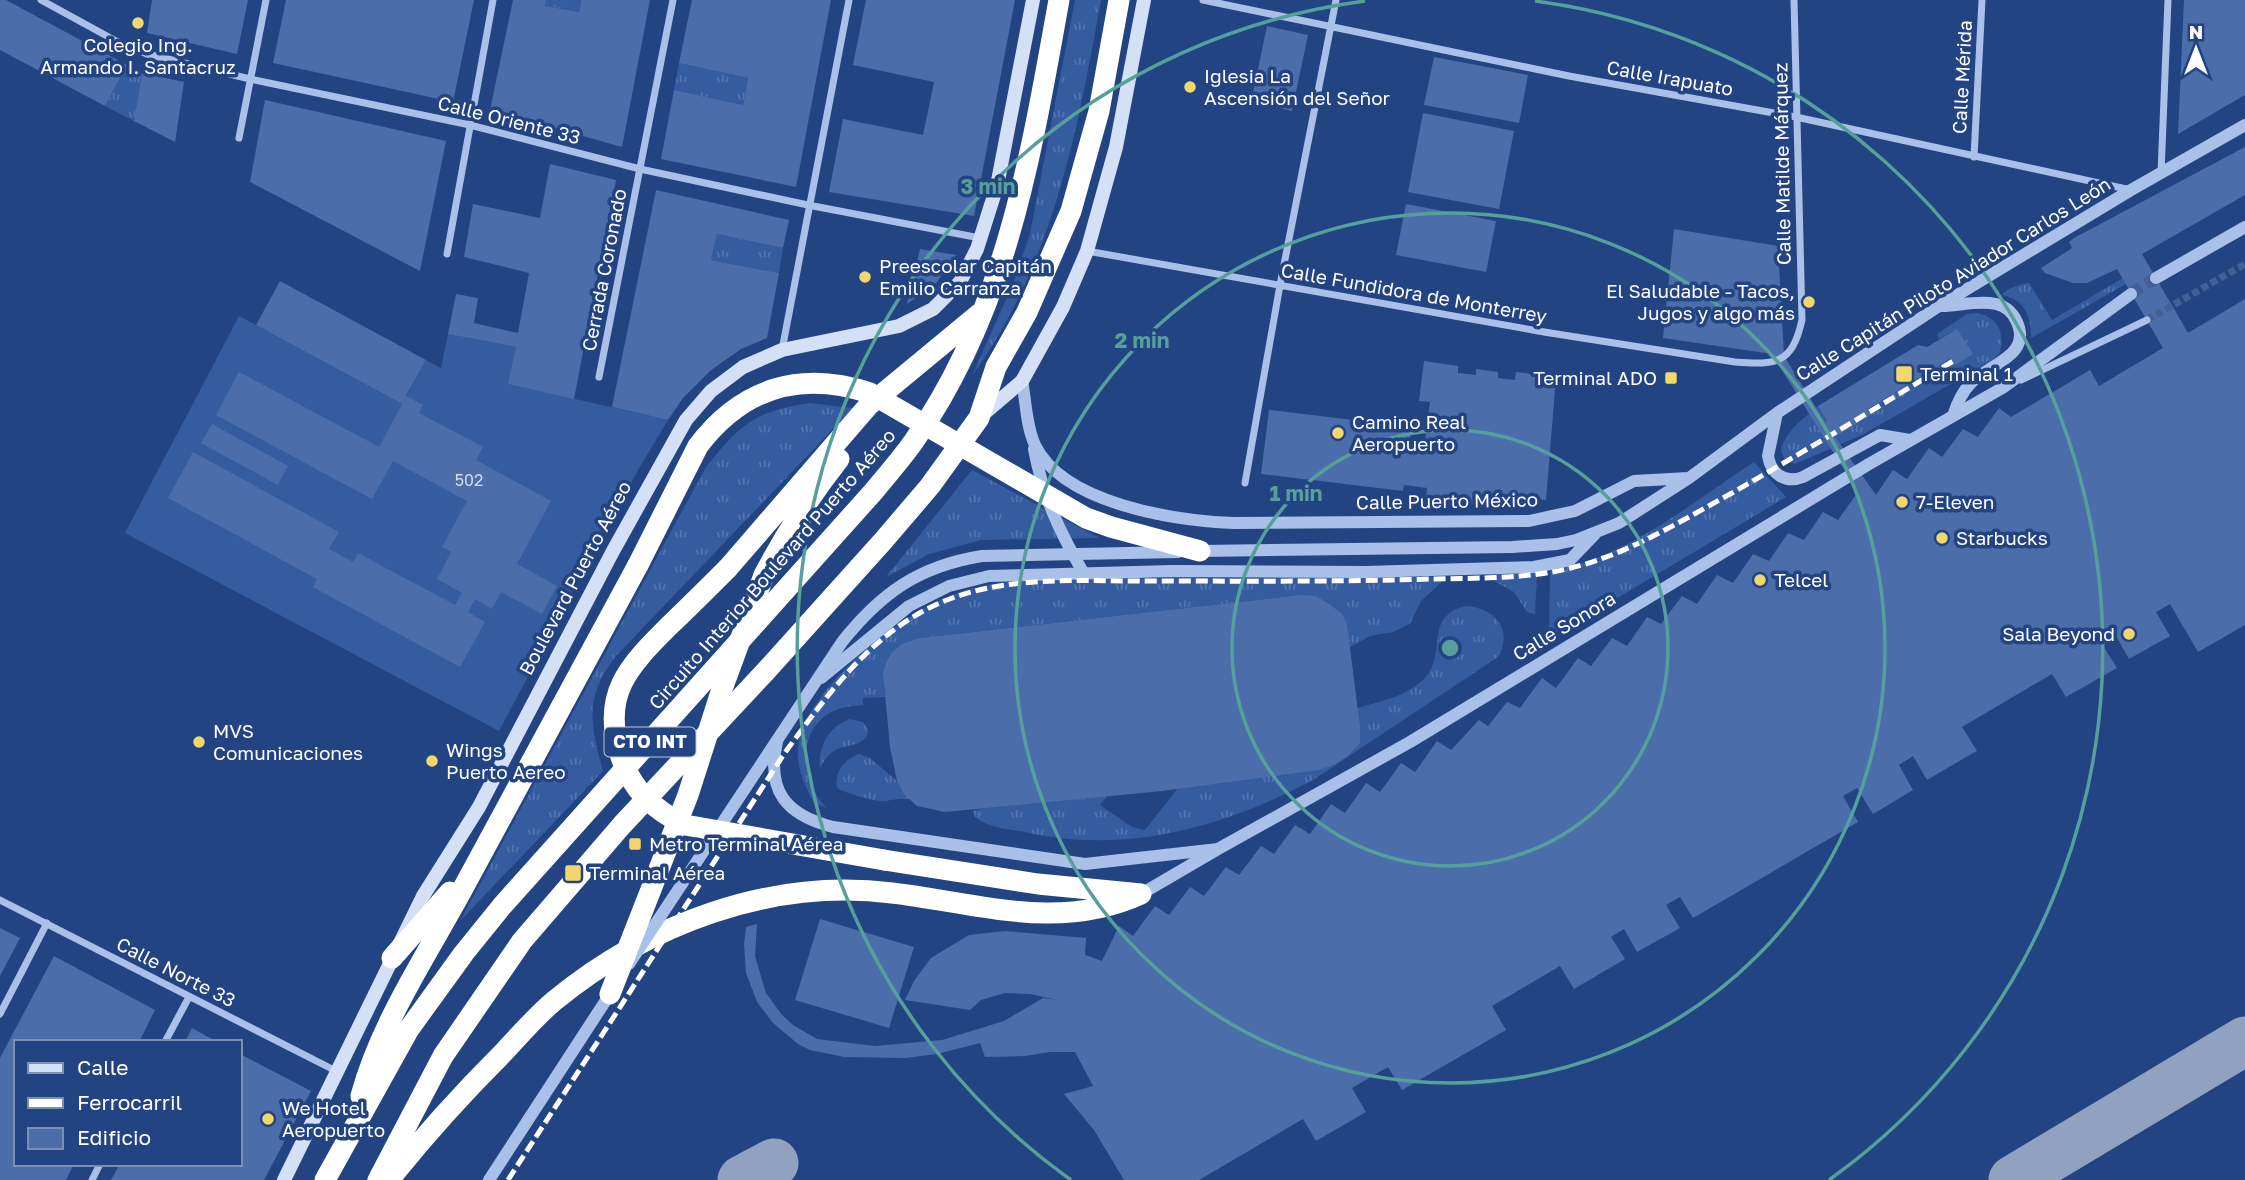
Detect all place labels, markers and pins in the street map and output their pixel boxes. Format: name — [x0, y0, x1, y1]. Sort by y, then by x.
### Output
marker: Colegio Ing. Armando I. Santacruz — [130, 15, 146, 31]
place label: Colegio Ing. Armando I. Santacruz — [40, 33, 236, 78]
place label: Iglesia La Ascensión del Señor — [1204, 64, 1391, 109]
marker: Iglesia La Ascensión del Señor — [1182, 79, 1198, 95]
place label: Preescolar Capitán Emilio Carranza — [879, 254, 1052, 299]
marker: Preescolar Capitán Emilio Carranza — [857, 269, 873, 285]
place label: El Saludable - Tacos, Jugos y algo más — [1606, 279, 1795, 324]
marker: El Saludable - Tacos, Jugos y algo más — [1801, 294, 1817, 310]
place label: Terminal 1 — [1920, 362, 2013, 385]
marker: Terminal 1 — [1894, 364, 1914, 384]
place label: Terminal ADO — [1533, 366, 1657, 389]
marker: Terminal ADO — [1663, 370, 1679, 386]
place label: Camino Real Aeropuerto — [1352, 410, 1466, 455]
marker: Camino Real Aeropuerto — [1330, 425, 1346, 441]
place label: 7-Eleven — [1916, 490, 1994, 513]
marker: 7-Eleven — [1894, 494, 1910, 510]
place label: Starbucks — [1956, 526, 2048, 549]
marker: Starbucks — [1934, 530, 1950, 546]
place label: Telcel — [1774, 568, 1828, 591]
marker: Telcel — [1752, 572, 1768, 588]
place label: Sala Beyond — [2002, 622, 2115, 645]
marker: Sala Beyond — [2121, 626, 2137, 642]
centre of rings — [1438, 636, 1462, 660]
place label: MVS Comunicaciones — [213, 719, 363, 764]
marker: MVS Comunicaciones — [191, 734, 207, 750]
place label: Wings Puerto Aereo — [446, 738, 566, 783]
marker: Wings Puerto Aereo — [424, 753, 440, 769]
place label: Metro Terminal Aérea — [649, 832, 844, 855]
marker: Metro Terminal Aérea — [627, 836, 643, 852]
place label: Terminal Aérea — [589, 861, 725, 884]
marker: Terminal Aérea — [563, 863, 583, 883]
place label: We Hotel Aeropuerto — [282, 1096, 385, 1141]
marker: We Hotel Aeropuerto — [260, 1111, 276, 1127]

